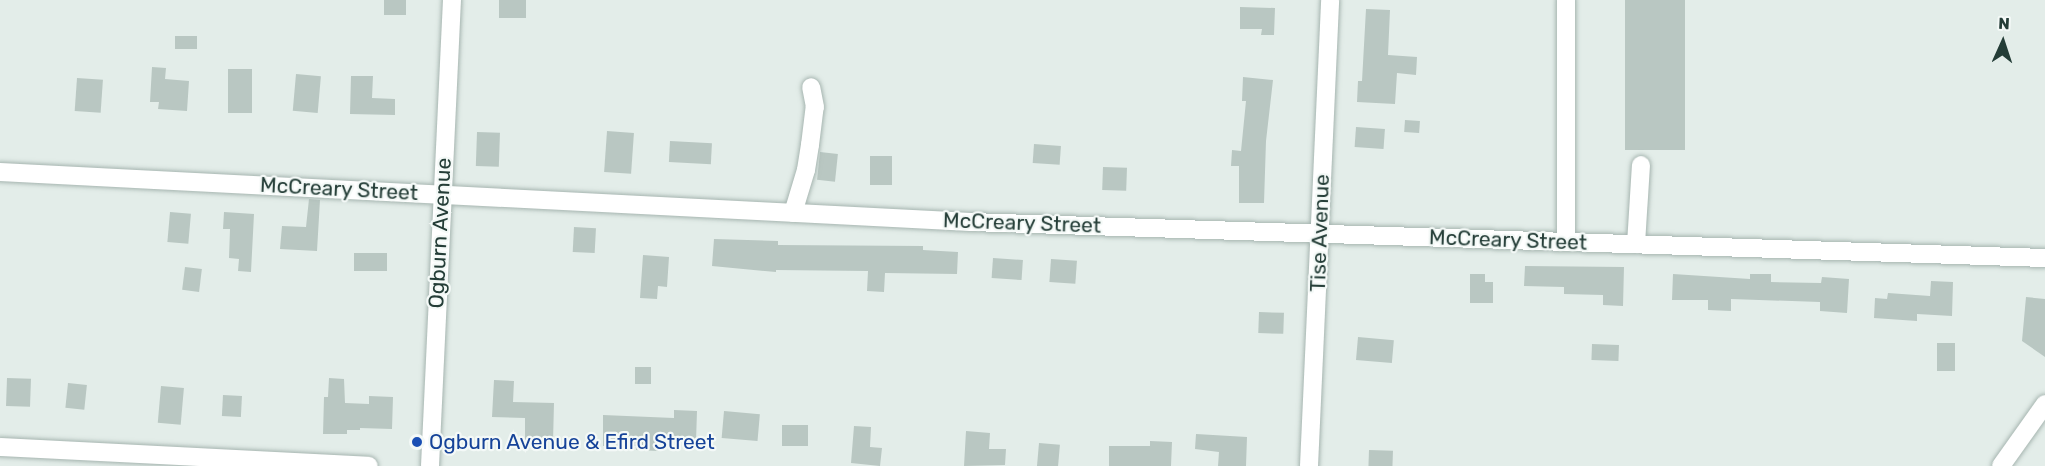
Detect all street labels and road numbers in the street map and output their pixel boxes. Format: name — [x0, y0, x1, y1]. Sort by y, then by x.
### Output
street label: Ogburn Avenue — [423, 157, 457, 309]
street label: McCreary Street — [259, 172, 419, 206]
street label: Tise Avenue — [1305, 173, 1335, 293]
street label: McCreary Street — [942, 208, 1102, 238]
street label: McCreary Street — [1428, 225, 1588, 255]

